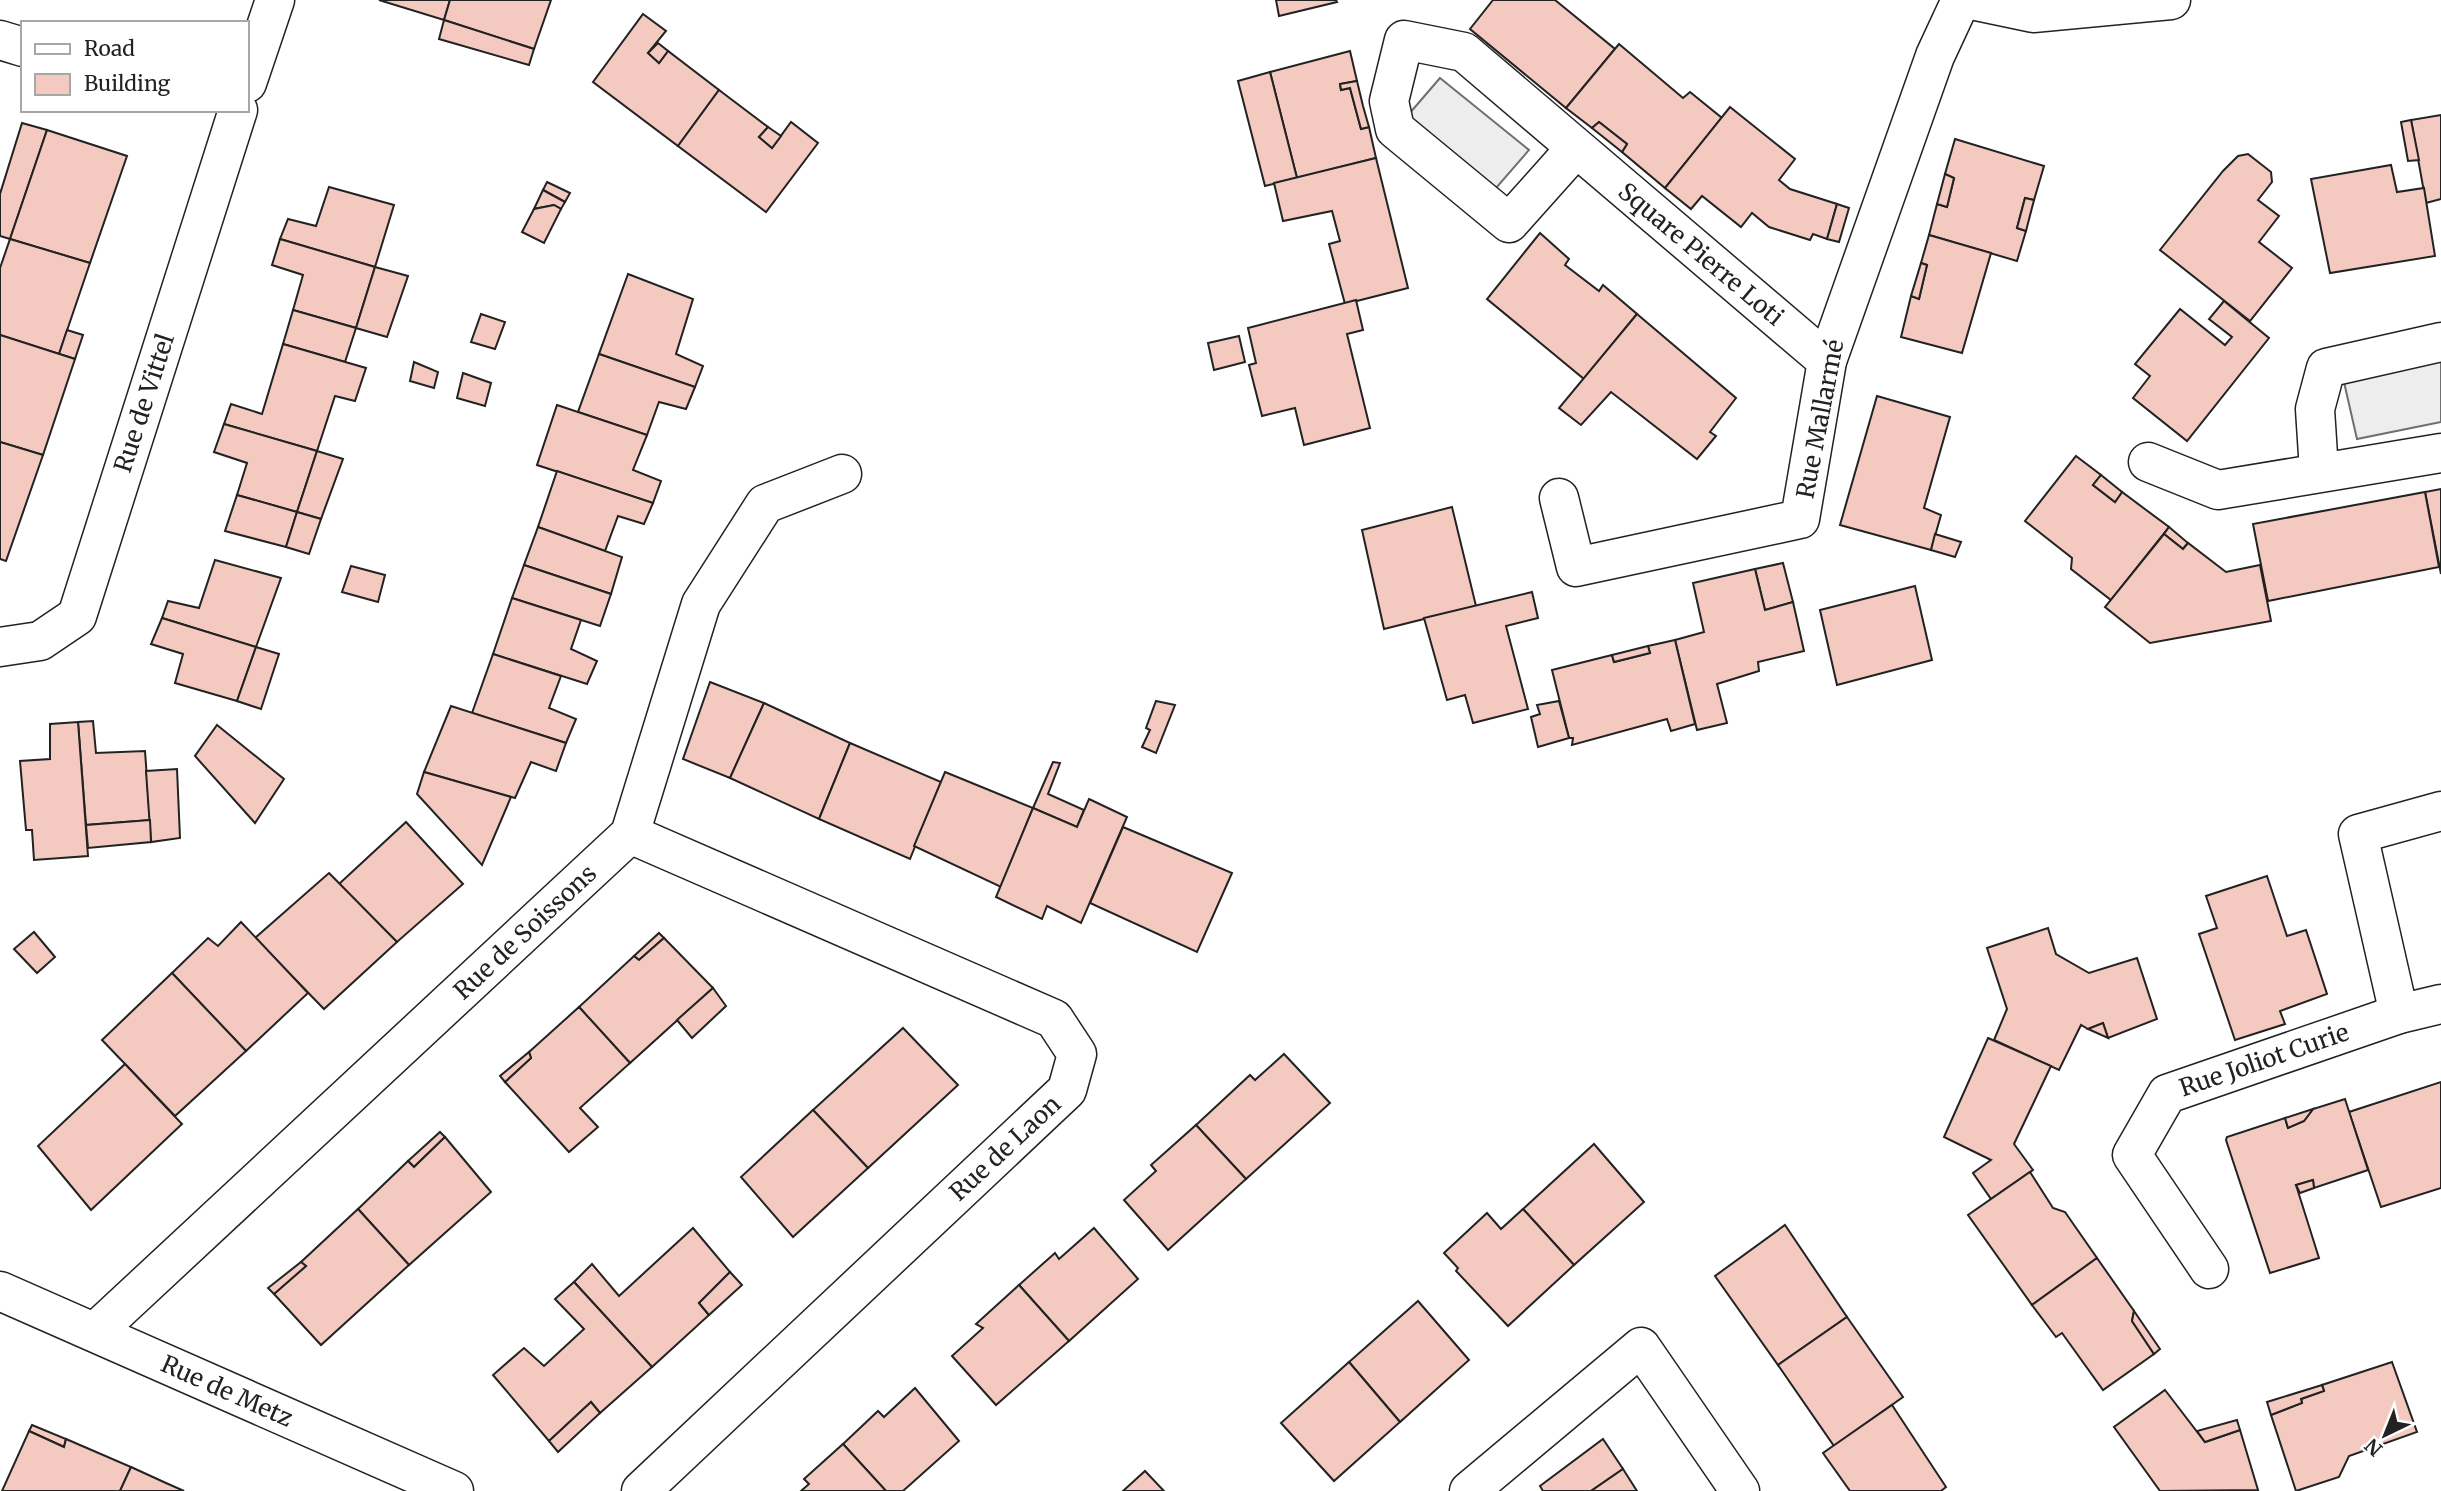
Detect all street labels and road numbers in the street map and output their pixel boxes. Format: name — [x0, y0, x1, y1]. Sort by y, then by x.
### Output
street label: Square Pierre Loti — [1612, 176, 1790, 332]
street label: Rue de Vittel — [107, 330, 181, 476]
street label: Rue Mallarmé — [1789, 337, 1851, 501]
street label: Rue de Soissons — [447, 858, 603, 1006]
street label: Rue Joliot Curie — [2175, 1017, 2353, 1103]
street label: Rue de Laon — [943, 1089, 1067, 1207]
street label: Rue de Metz — [156, 1348, 298, 1434]

